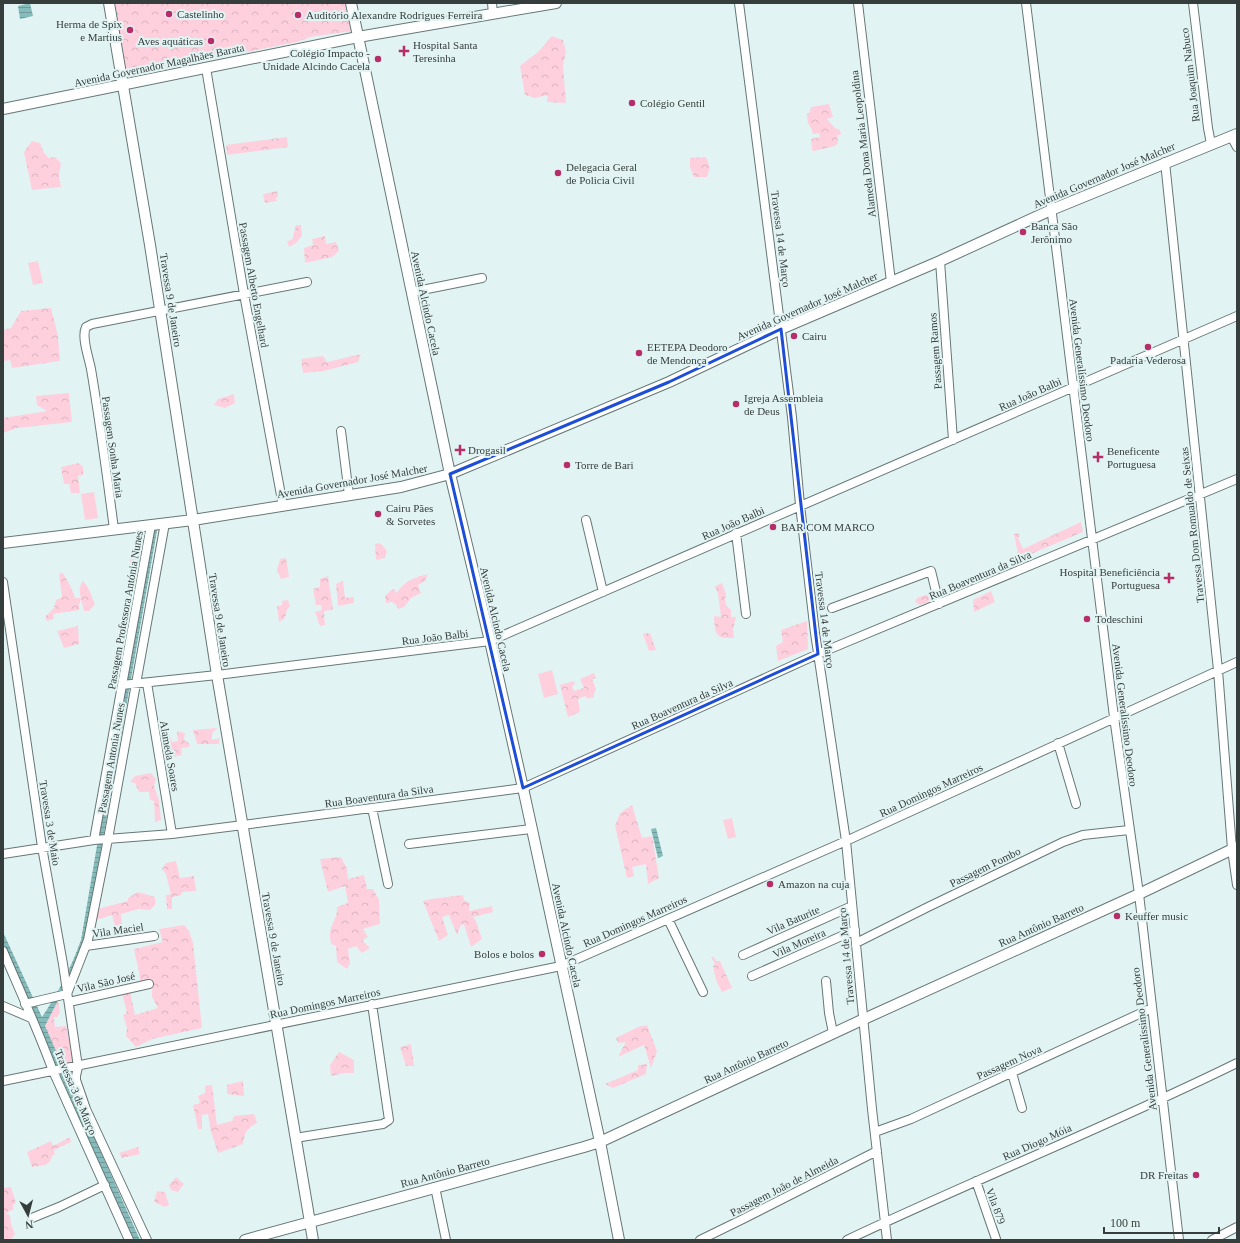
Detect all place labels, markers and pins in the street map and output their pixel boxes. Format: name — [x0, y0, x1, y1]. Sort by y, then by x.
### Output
place label: Castelinho — [177, 8, 225, 20]
marker: Castelinho — [164, 9, 174, 19]
place label: Auditório Alexandre Rodrigues Ferreira — [306, 9, 482, 21]
marker: Auditório Alexandre Rodrigues Ferreira — [293, 10, 303, 20]
place label: Herma de Spix e Martius — [56, 18, 122, 43]
marker: Herma de Spix e Martius — [125, 25, 135, 35]
place label: Aves aquáticas — [138, 35, 203, 47]
marker: Aves aquáticas — [206, 36, 216, 46]
place label: Hospital Santa Teresinha — [413, 39, 478, 64]
marker: Hospital Santa Teresinha — [398, 45, 410, 57]
place label: Colégio Impacto - Unidade Alcindo Cacela — [262, 47, 370, 72]
marker: Colégio Impacto - Unidade Alcindo Cacela — [373, 54, 383, 64]
place label: Colégio Gentil — [640, 97, 705, 109]
marker: Colégio Gentil — [627, 98, 637, 108]
place label: Delegacia Geral de Policia Civil — [566, 161, 637, 186]
marker: Delegacia Geral de Policia Civil — [553, 168, 563, 178]
place label: Banca São Jerônimo — [1031, 220, 1078, 245]
marker: Banca São Jerônimo — [1018, 227, 1028, 237]
place label: Cairu — [802, 330, 827, 342]
marker: Cairu — [789, 331, 799, 341]
place label: EETEPA Deodoro de Mendonça — [647, 341, 728, 366]
marker: Padaria Vederosa — [1143, 342, 1153, 352]
marker: EETEPA Deodoro de Mendonça — [634, 348, 644, 358]
place label: Padaria Vederosa — [1110, 354, 1186, 366]
place label: Igreja Assembleia de Deus — [744, 392, 823, 417]
marker: Igreja Assembleia de Deus — [731, 399, 741, 409]
place label: Drogasil — [468, 444, 506, 456]
marker: Drogasil — [455, 445, 465, 455]
place label: Beneficente Portuguesa — [1107, 445, 1160, 470]
marker: Beneficente Portuguesa — [1092, 451, 1104, 463]
place label: Torre de Bari — [575, 459, 633, 471]
marker: Torre de Bari — [562, 460, 572, 470]
place label: Cairu Pães & Sorvetes — [386, 502, 435, 527]
marker: Cairu Pães & Sorvetes — [373, 509, 383, 519]
place label: BAR COM MARCO — [781, 521, 875, 533]
marker: BAR COM MARCO — [768, 522, 778, 532]
place label: Hospital Beneficiência Portuguesa — [1060, 566, 1160, 591]
marker: Hospital Beneficiência Portuguesa — [1163, 572, 1175, 584]
place label: Todeschini — [1095, 613, 1143, 625]
marker: Todeschini — [1082, 614, 1092, 624]
place label: Amazon na cuja — [778, 878, 850, 890]
marker: Amazon na cuja — [765, 879, 775, 889]
place label: Keuffer music — [1125, 910, 1188, 922]
marker: Keuffer music — [1112, 911, 1122, 921]
place label: Bolos e bolos — [474, 948, 534, 960]
marker: Bolos e bolos — [537, 949, 547, 959]
place label: DR Freitas — [1140, 1169, 1188, 1181]
marker: DR Freitas — [1191, 1170, 1201, 1180]

